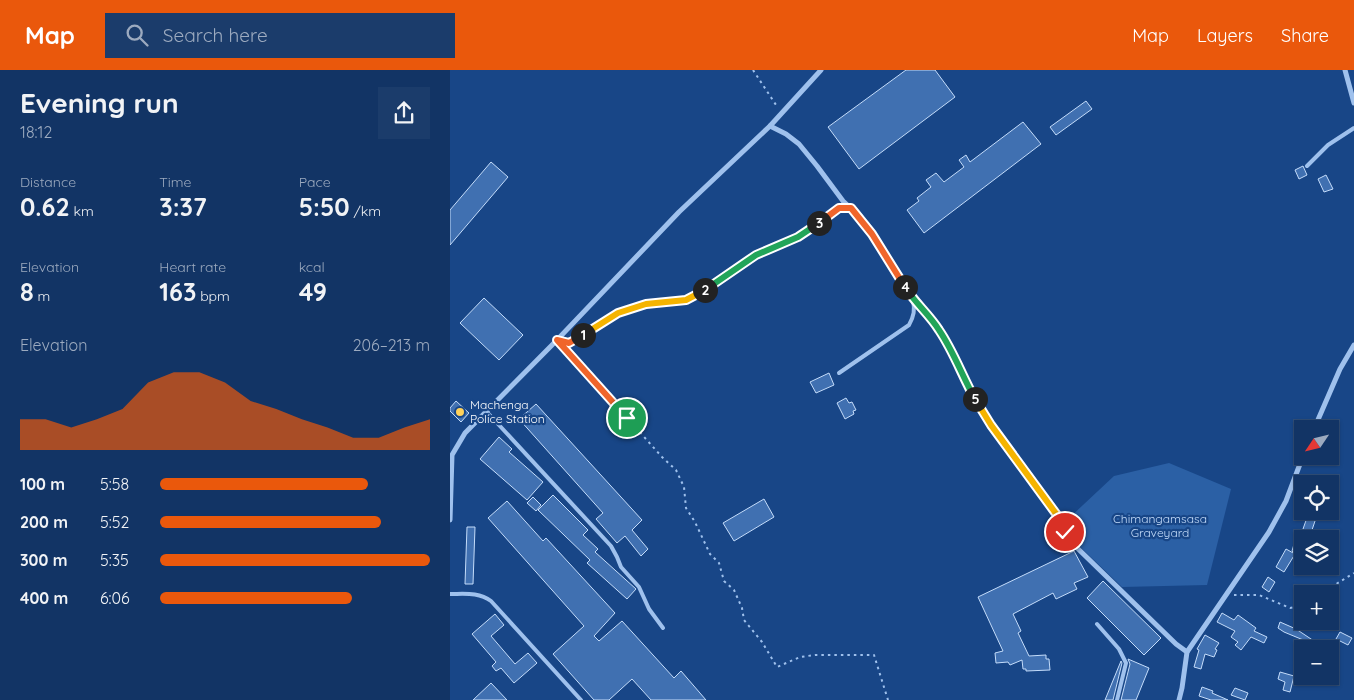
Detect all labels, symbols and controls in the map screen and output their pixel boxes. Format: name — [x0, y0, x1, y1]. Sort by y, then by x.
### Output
search box — [105, 13, 455, 58]
text: Map — [25, 20, 75, 50]
icon: search — [123, 21, 151, 49]
text: Search here — [163, 23, 268, 47]
text: Map — [1132, 24, 1169, 47]
text: Layers — [1197, 24, 1253, 47]
text: Share — [1281, 24, 1329, 47]
text: Evening run — [20, 85, 179, 120]
button: share — [378, 87, 430, 139]
text: 18:12 — [20, 122, 52, 142]
text: Distance — [20, 173, 76, 191]
text: Time — [159, 173, 191, 191]
text: Pace — [299, 173, 331, 191]
text: 0.62 — [20, 191, 70, 222]
text: 3:37 — [159, 191, 207, 222]
text: 5:50 — [299, 191, 350, 222]
text: km — [70, 202, 94, 220]
text: /km — [350, 202, 381, 220]
pin: 3 — [806, 210, 832, 236]
text: 3 — [816, 214, 823, 232]
text: Elevation — [20, 258, 79, 276]
text: Heart rate — [159, 258, 226, 276]
text: kcal — [299, 258, 325, 276]
pin: 4 — [892, 274, 918, 300]
text: 8 — [20, 276, 34, 307]
text: 163 — [159, 276, 196, 307]
text: 49 — [299, 276, 327, 307]
pin: 2 — [692, 278, 718, 302]
text: 4 — [901, 278, 910, 296]
text: 2 — [702, 281, 709, 299]
text: m — [34, 287, 50, 305]
text: bpm — [196, 287, 230, 305]
pin: 1 — [570, 322, 596, 348]
text: 1 — [581, 326, 586, 344]
text: Elevation — [20, 335, 87, 355]
text: 206–213 m — [353, 335, 430, 355]
pin: 5 — [962, 386, 988, 412]
text: 5 — [971, 390, 980, 408]
place label: Machenga Police Station — [470, 397, 545, 426]
pin — [606, 397, 648, 439]
icon: arrive — [613, 404, 641, 432]
marker: Machenga Police Station — [454, 406, 466, 418]
north arrow — [1294, 420, 1339, 465]
map controls — [1294, 420, 1339, 685]
text: 100 m — [20, 474, 65, 494]
text: 5:58 — [100, 474, 129, 494]
button: locate — [1294, 475, 1339, 520]
pin — [1044, 511, 1086, 553]
park label: Chimangamsasa Graveyard — [1113, 511, 1207, 540]
text: 200 m — [20, 512, 68, 532]
text: 5:52 — [100, 512, 129, 532]
icon: check — [1051, 518, 1079, 546]
button: layers — [1294, 530, 1339, 575]
text: 300 m — [20, 550, 67, 570]
text: 5:35 — [100, 550, 129, 570]
button: + — [1294, 585, 1339, 630]
text: 400 m — [20, 588, 68, 608]
text: 6:06 — [100, 588, 130, 608]
button: − — [1294, 640, 1339, 685]

